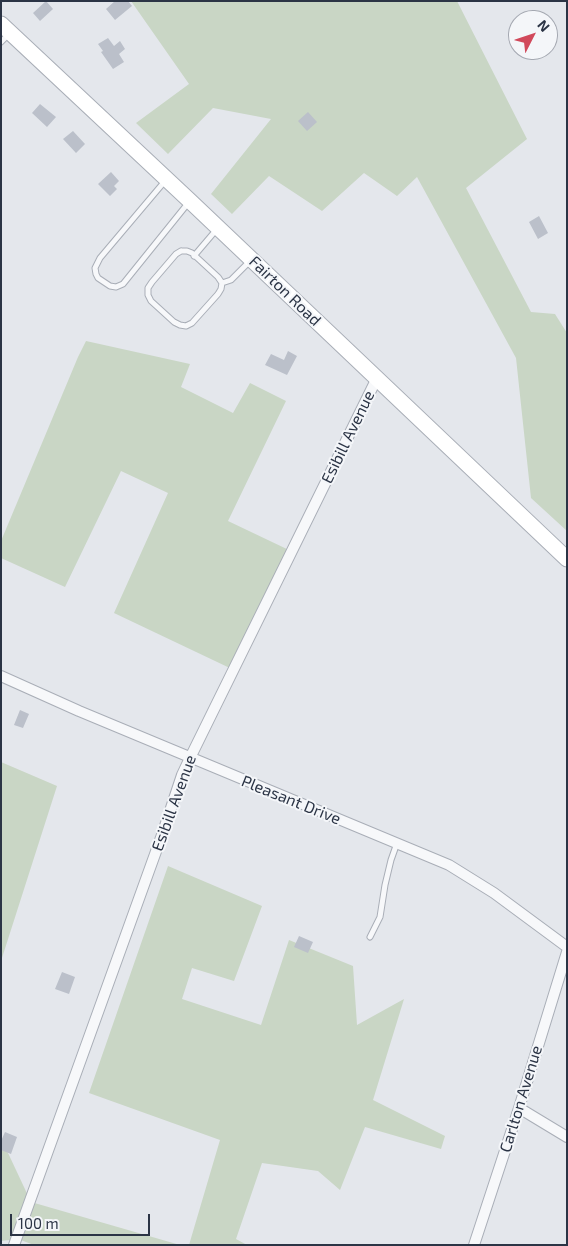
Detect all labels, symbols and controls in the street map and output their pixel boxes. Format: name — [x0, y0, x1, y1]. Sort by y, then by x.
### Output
north arrow — [508, 10, 558, 60]
text: N — [534, 16, 554, 35]
street label: Fairton Road — [245, 252, 325, 330]
street label: Esibill Avenue — [317, 387, 379, 487]
street label: Esibill Avenue — [148, 752, 200, 854]
street label: Pleasant Drive — [239, 771, 343, 829]
street label: Carlton Avenue — [496, 1043, 546, 1155]
scale bar — [12, 1204, 152, 1236]
text: 100 m — [18, 1214, 59, 1232]

